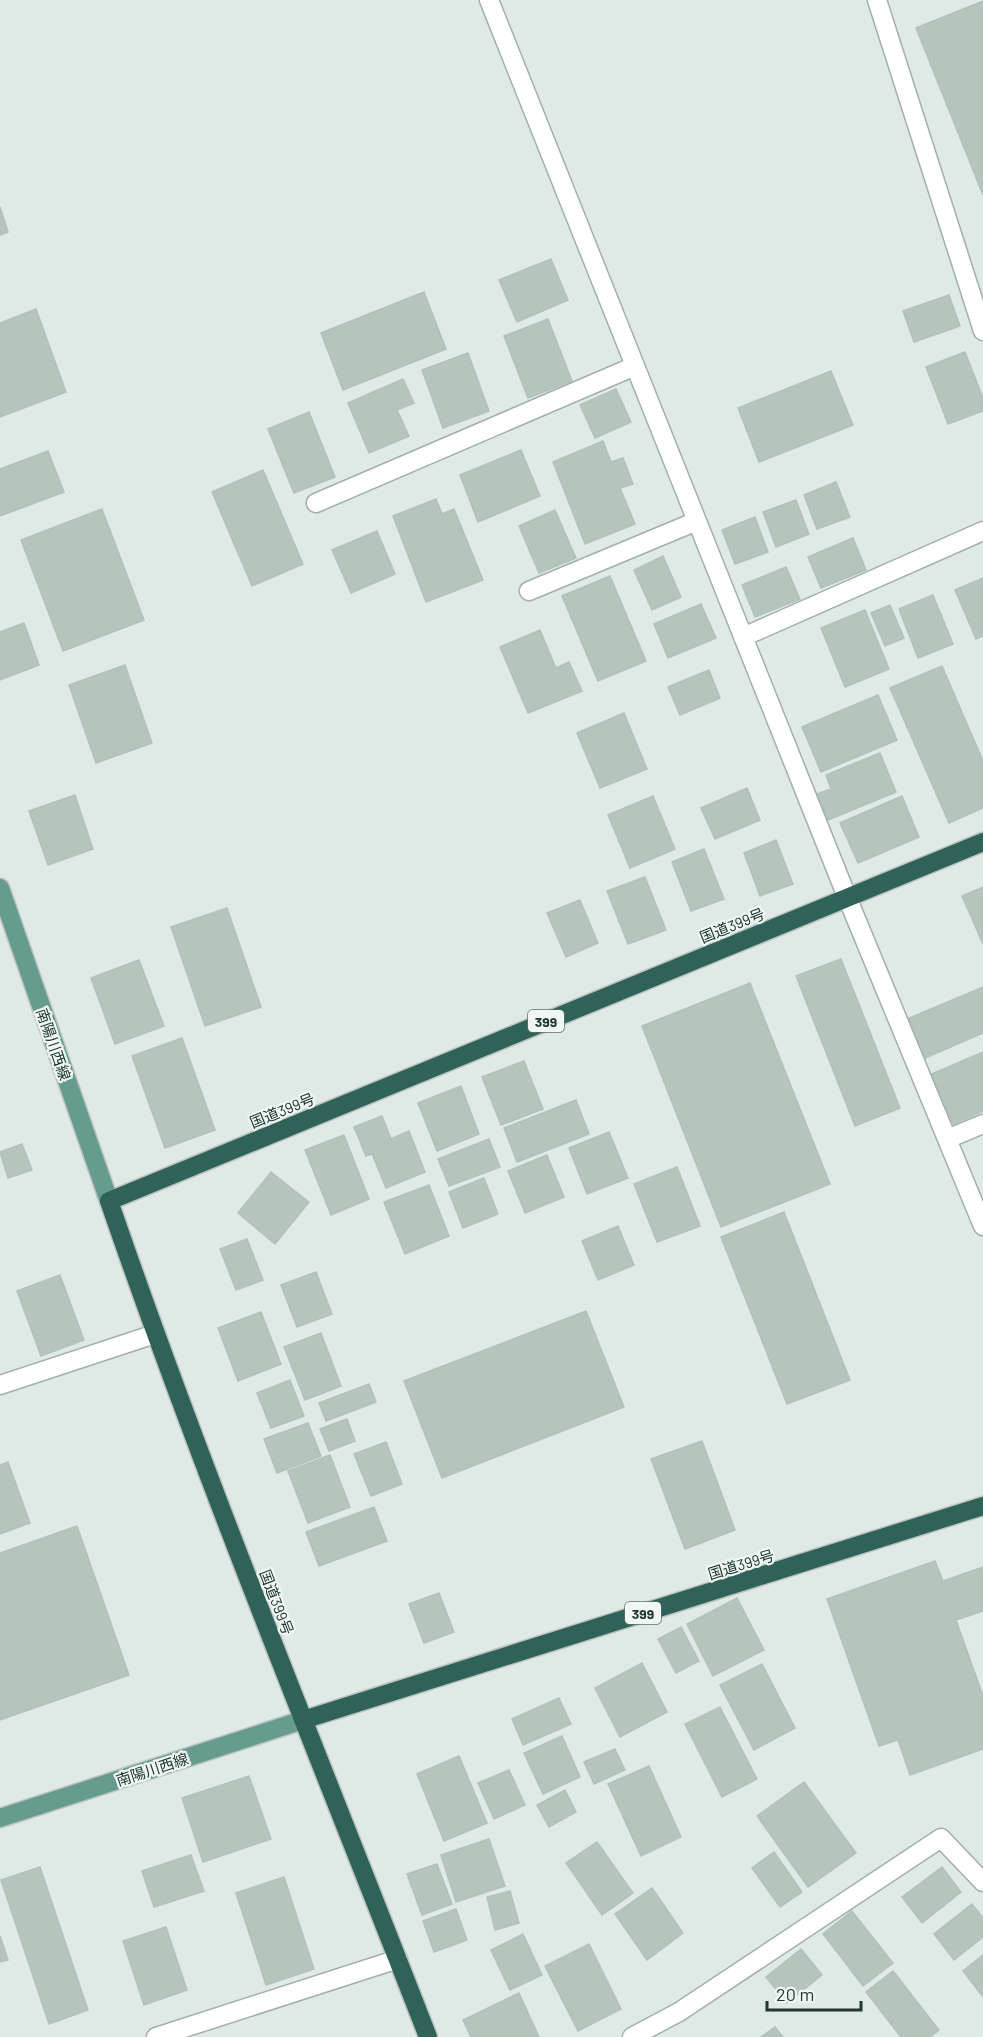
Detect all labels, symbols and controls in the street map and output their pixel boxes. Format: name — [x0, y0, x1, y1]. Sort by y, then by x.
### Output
street label: 国道399号 — [697, 904, 767, 946]
street label: 南陽川西線 — [33, 1006, 75, 1082]
road number: 399 — [528, 1010, 564, 1032]
street label: 国道399号 — [247, 1089, 317, 1131]
street label: 国道399号 — [706, 1545, 776, 1583]
street label: 国道399号 — [256, 1567, 298, 1637]
road number: 399 — [625, 1602, 661, 1624]
street label: 南陽川西線 — [114, 1749, 190, 1789]
scale bar — [767, 1974, 862, 2012]
text: 20 m — [776, 1983, 814, 2005]

